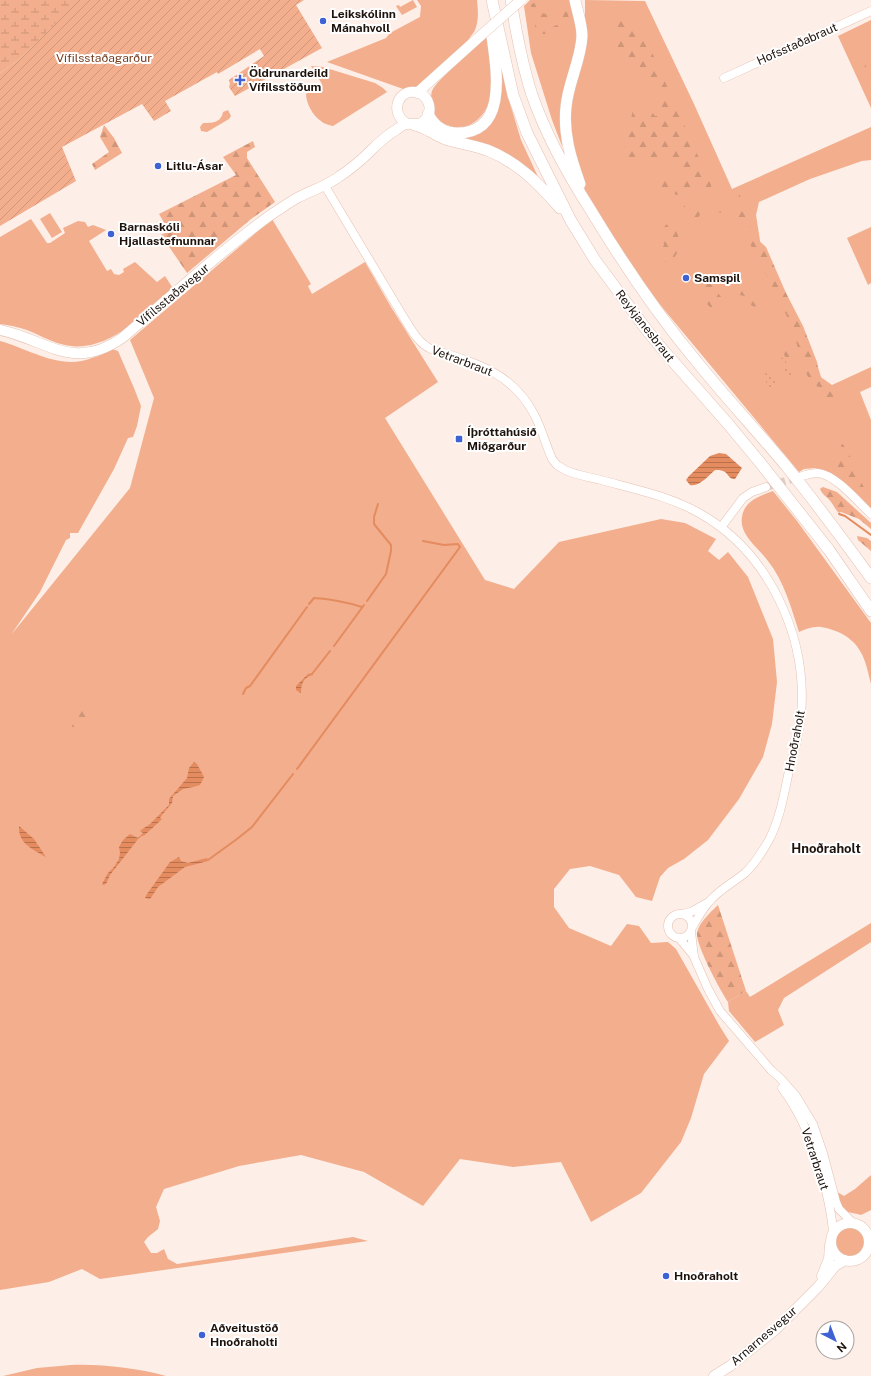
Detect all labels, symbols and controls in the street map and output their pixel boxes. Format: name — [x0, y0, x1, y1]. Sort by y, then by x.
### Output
place label: Leikskólinn Mánahvoll — [331, 7, 396, 35]
marker: Leikskólinn Mánahvoll — [318, 16, 328, 26]
street label: Hofsstaðabraut — [754, 20, 840, 68]
park label: Vífilsstaðagarður — [56, 51, 152, 65]
place label: Öldrunardeild Vífilsstöðum — [249, 65, 328, 94]
marker: Öldrunardeild Vífilsstöðum — [234, 74, 246, 86]
place label: Litlu-Ásar — [166, 159, 223, 173]
marker: Litlu-Ásar — [153, 161, 163, 171]
place label: Barnaskóli Hjallastefnunnar — [119, 220, 216, 248]
marker: Barnaskóli Hjallastefnunnar — [106, 229, 116, 239]
street label: Vífilsstaðavegur — [134, 260, 212, 329]
place label: Samspil — [694, 271, 741, 285]
marker: Samspil — [681, 273, 691, 283]
street label: Reykjanesbraut — [613, 287, 678, 365]
street label: Vetrarbraut — [429, 343, 495, 379]
place label: Íþróttahúsið Miðgarður — [467, 425, 537, 453]
marker: Íþróttahúsið Miðgarður — [454, 434, 464, 444]
street label: Hnoðraholt — [782, 709, 808, 773]
district label: Hnoðraholt — [791, 841, 861, 856]
street label: Vetrarbraut — [798, 1126, 832, 1192]
place label: Hnoðraholt — [674, 1269, 738, 1283]
marker: Hnoðraholt — [661, 1271, 671, 1281]
street label: Arnarnesvegur — [728, 1303, 800, 1368]
north arrow — [815, 1320, 855, 1360]
place label: Aðveitustöð Hnoðraholti — [210, 1321, 278, 1349]
marker: Aðveitustöð Hnoðraholti — [197, 1330, 207, 1340]
text: N — [834, 1340, 849, 1355]

